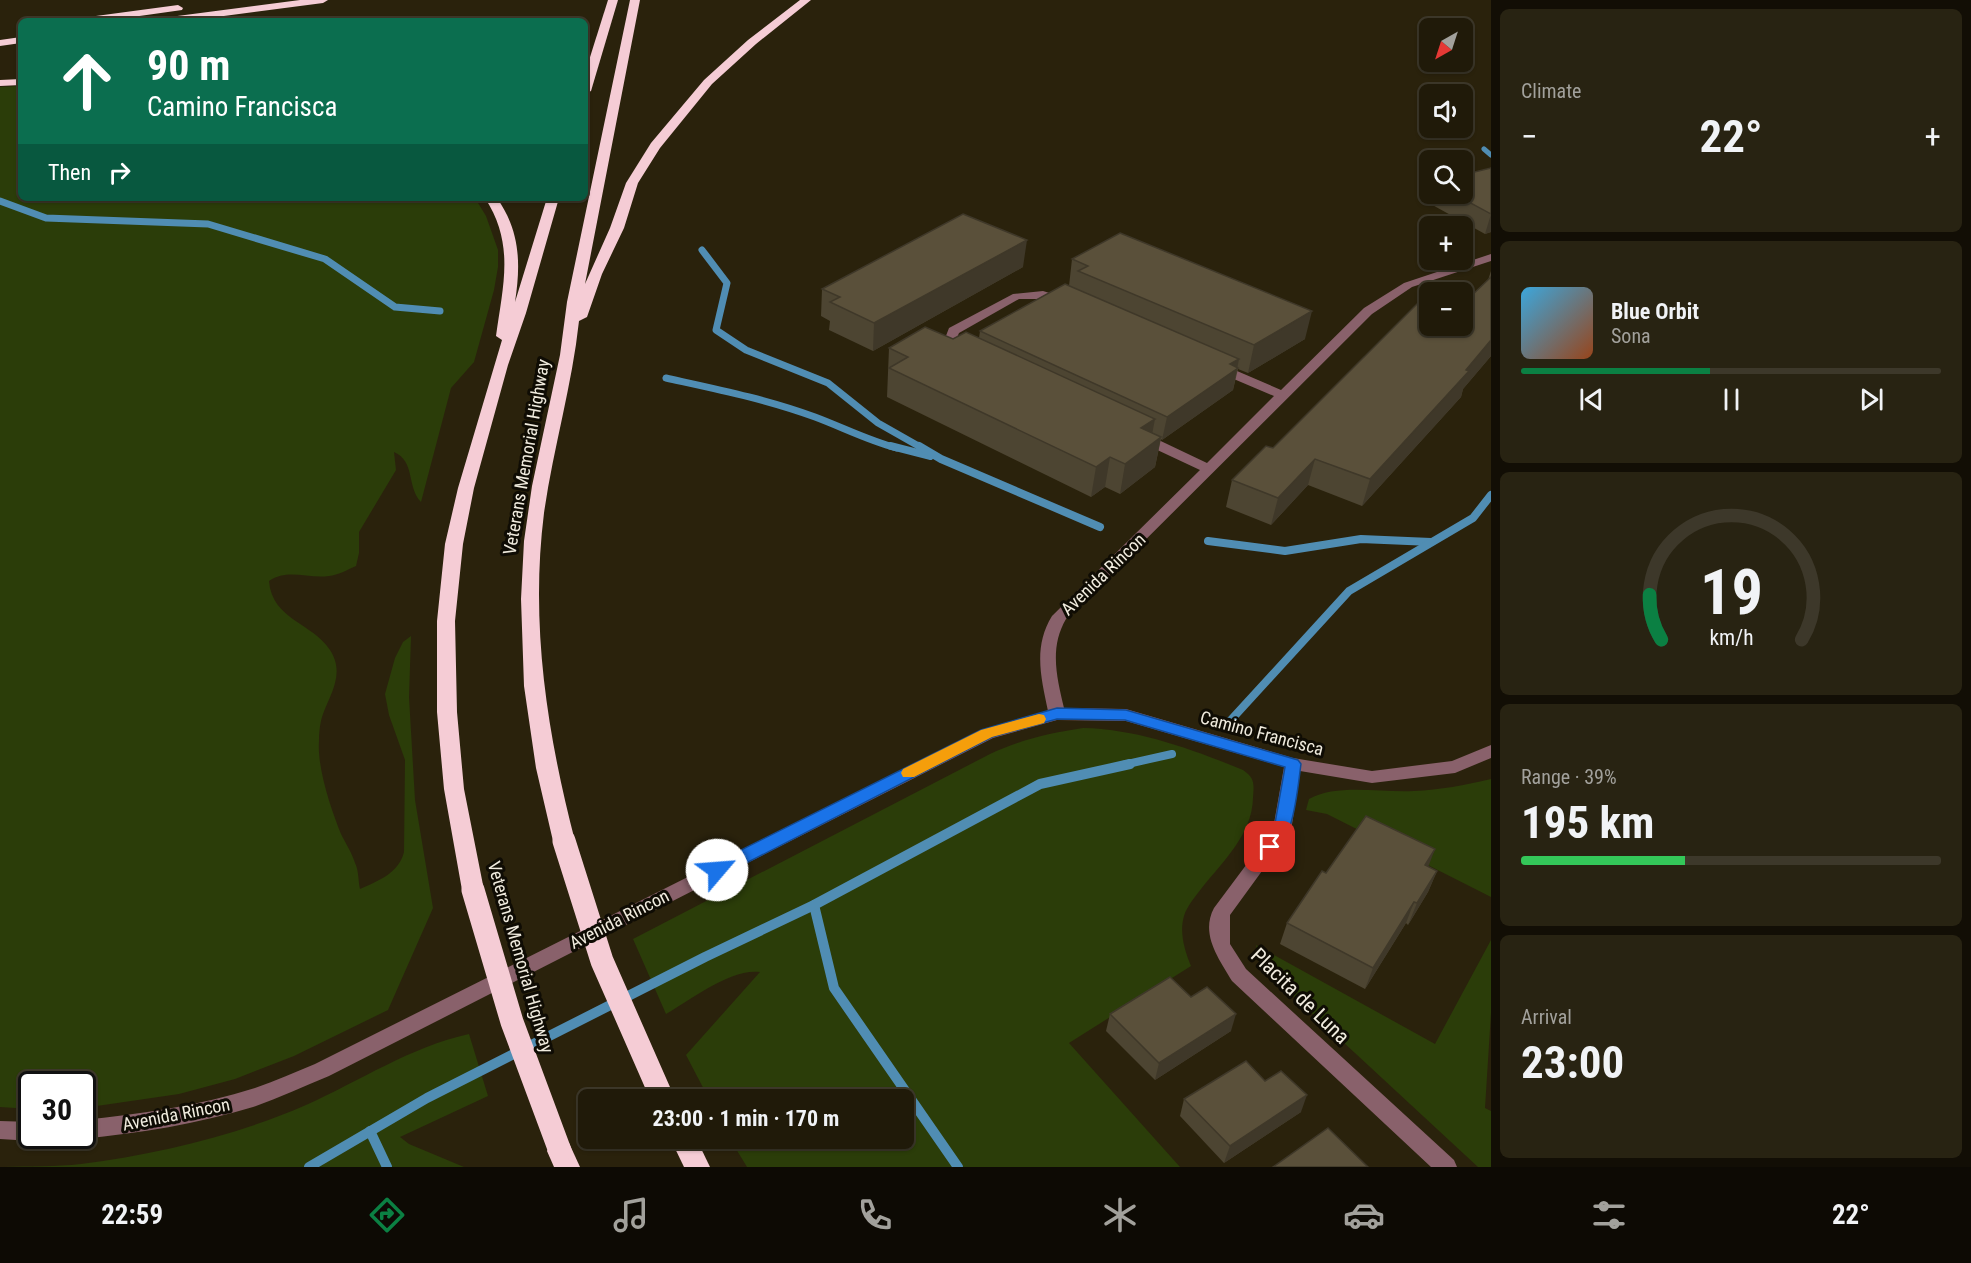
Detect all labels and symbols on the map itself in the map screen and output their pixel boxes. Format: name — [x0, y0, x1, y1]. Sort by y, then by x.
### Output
north arrow — [1419, 18, 1473, 72]
street label: Veterans Memorial Highway — [498, 357, 554, 557]
street label: Avenida Rincon — [1057, 529, 1149, 619]
street label: Camino Francisca — [1198, 706, 1326, 760]
pin — [1244, 821, 1295, 872]
position arrow — [685, 838, 749, 902]
street label: Veterans Memorial Highway — [484, 859, 559, 1056]
street label: Avenida Rincon — [566, 885, 672, 953]
street label: Placita de Luna — [1246, 943, 1354, 1049]
speed limit sign: 30 — [18, 1071, 96, 1149]
street label: Avenida Rincon — [121, 1093, 231, 1135]

